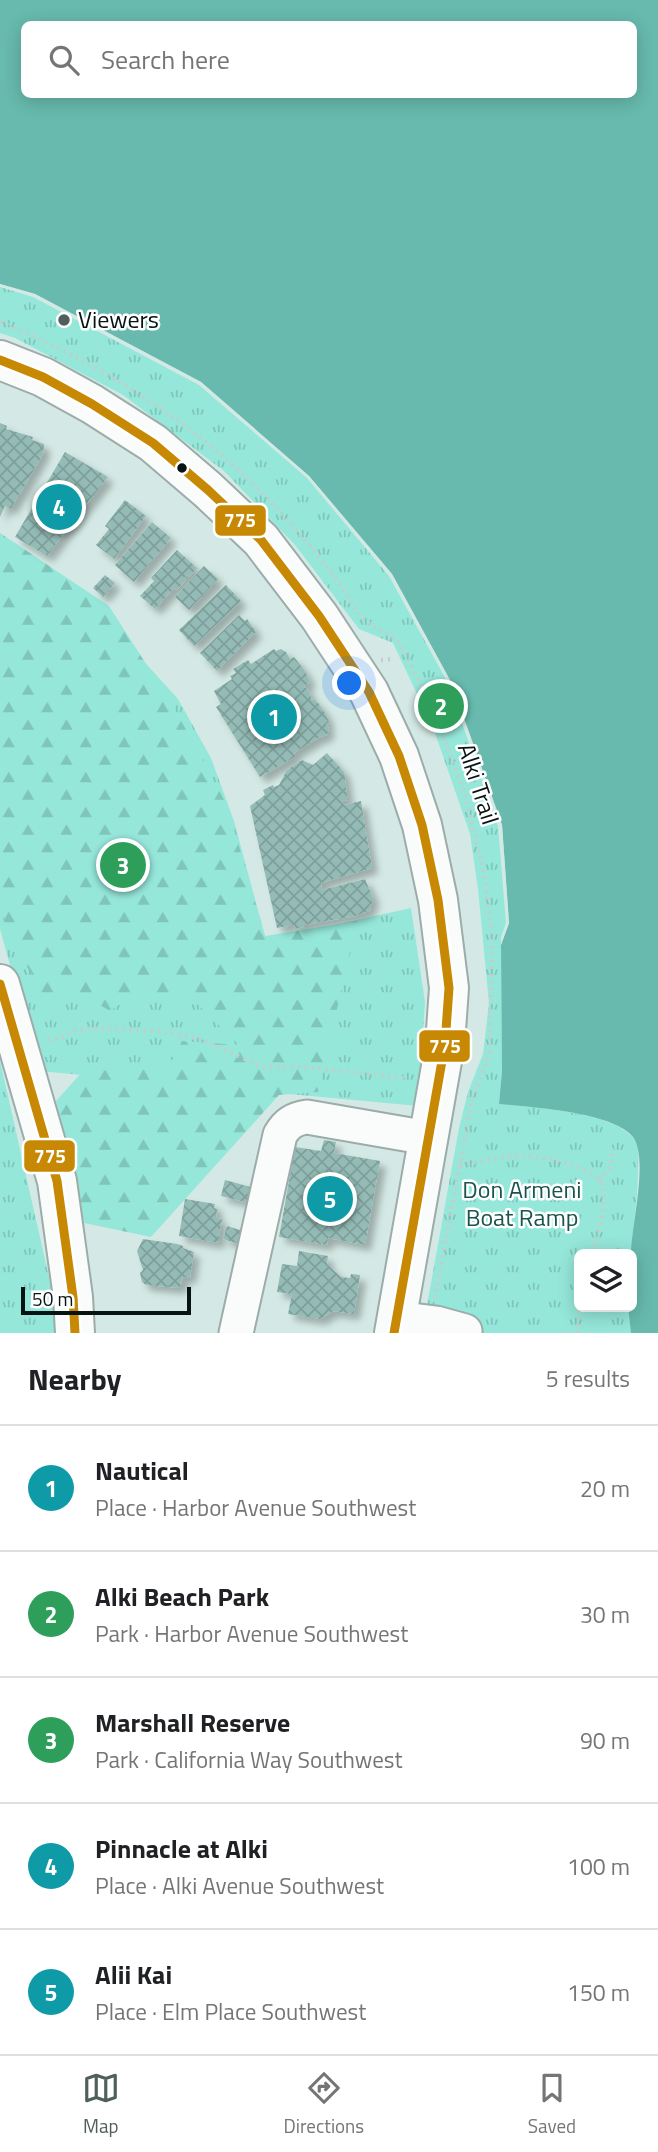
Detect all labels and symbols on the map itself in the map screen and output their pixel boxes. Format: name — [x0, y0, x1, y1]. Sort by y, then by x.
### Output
place label: Viewers — [78, 301, 159, 337]
marker: Viewers — [56, 312, 72, 328]
unlabelled marker — [175, 461, 189, 475]
pin: 4 — [36, 481, 82, 533]
line badge: 775 — [214, 504, 267, 537]
text: 775 — [224, 505, 256, 534]
your location — [332, 666, 366, 700]
pin: 2 — [418, 680, 464, 732]
pin: 1 — [251, 691, 297, 743]
street label: Alki Trail — [449, 738, 509, 829]
pin: 3 — [100, 839, 146, 891]
line badge: 775 — [418, 1029, 471, 1063]
text: 775 — [429, 1031, 461, 1060]
line badge: 775 — [23, 1139, 76, 1173]
text: 775 — [34, 1141, 66, 1170]
park label: Don Armeni Boat Ramp — [462, 1171, 582, 1235]
pin: 5 — [307, 1173, 353, 1225]
scale bar — [21, 1284, 191, 1316]

